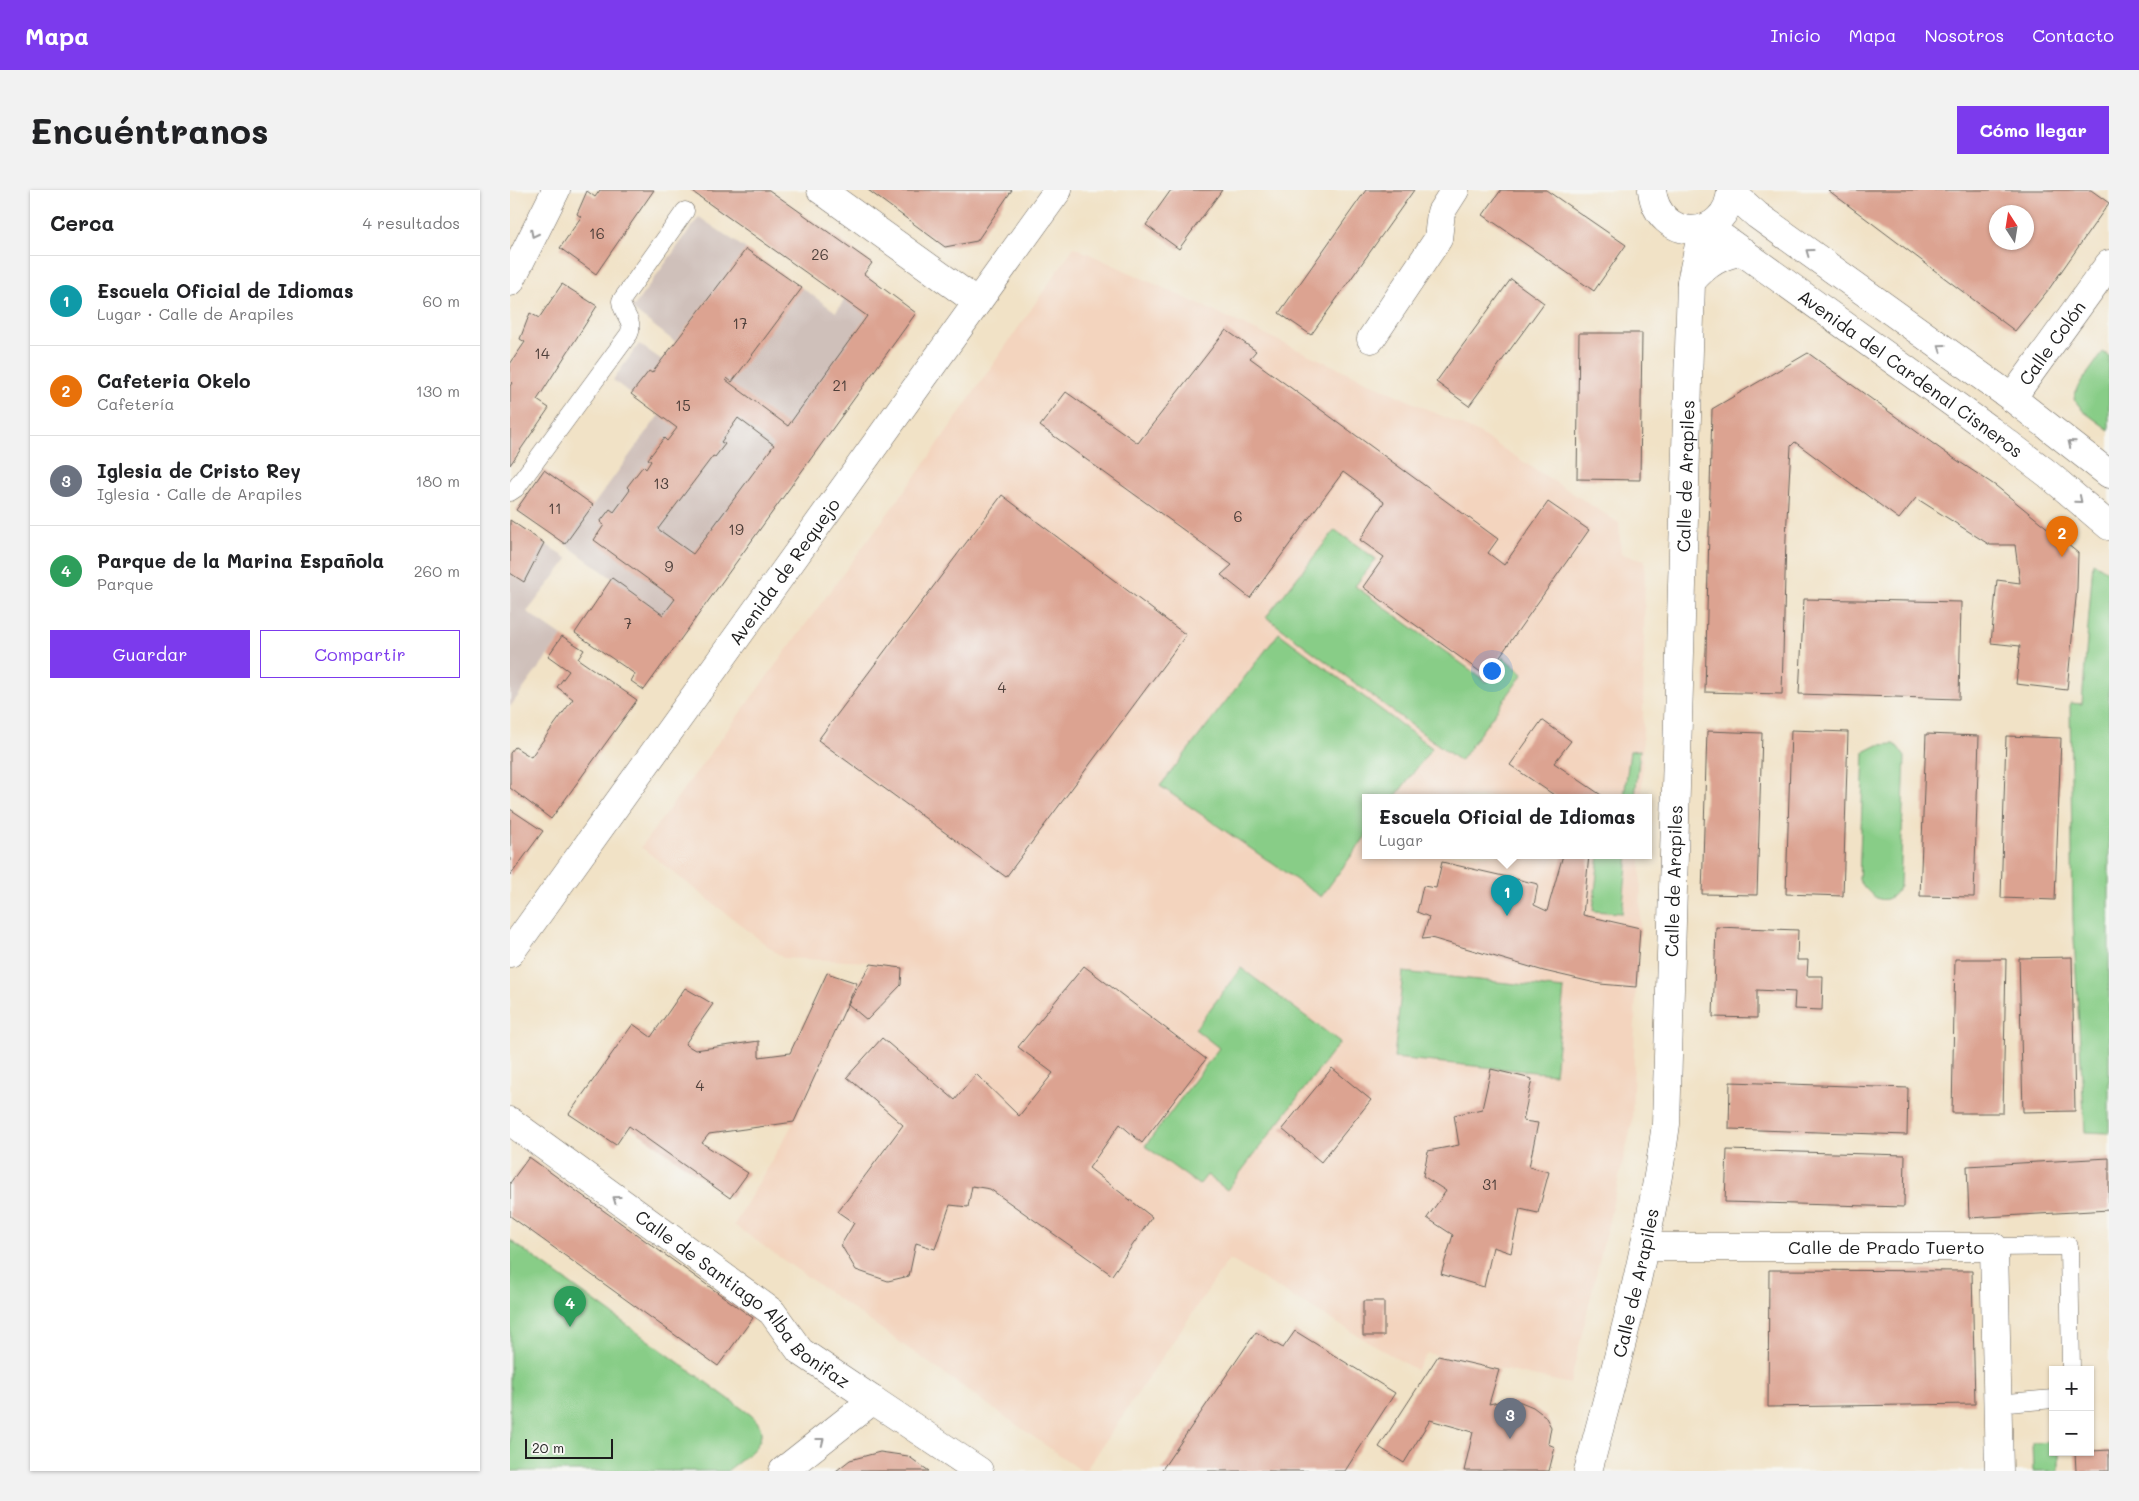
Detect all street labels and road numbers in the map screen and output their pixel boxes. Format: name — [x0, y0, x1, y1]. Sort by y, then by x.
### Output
street label: Avenida del Cardenal Cisneros — [1793, 284, 2028, 463]
street label: Calle Colón — [2013, 296, 2091, 390]
street label: Calle de Arapiles — [1671, 400, 1699, 553]
street label: Avenida de Requejo — [723, 493, 845, 650]
street label: Calle de Arapiles — [1659, 805, 1687, 957]
street label: Calle de Santiago Alba Bonifaz — [630, 1204, 855, 1393]
street label: Calle de Arapiles — [1607, 1206, 1664, 1360]
street label: Calle de Prado Tuerto — [1788, 1235, 1984, 1259]

